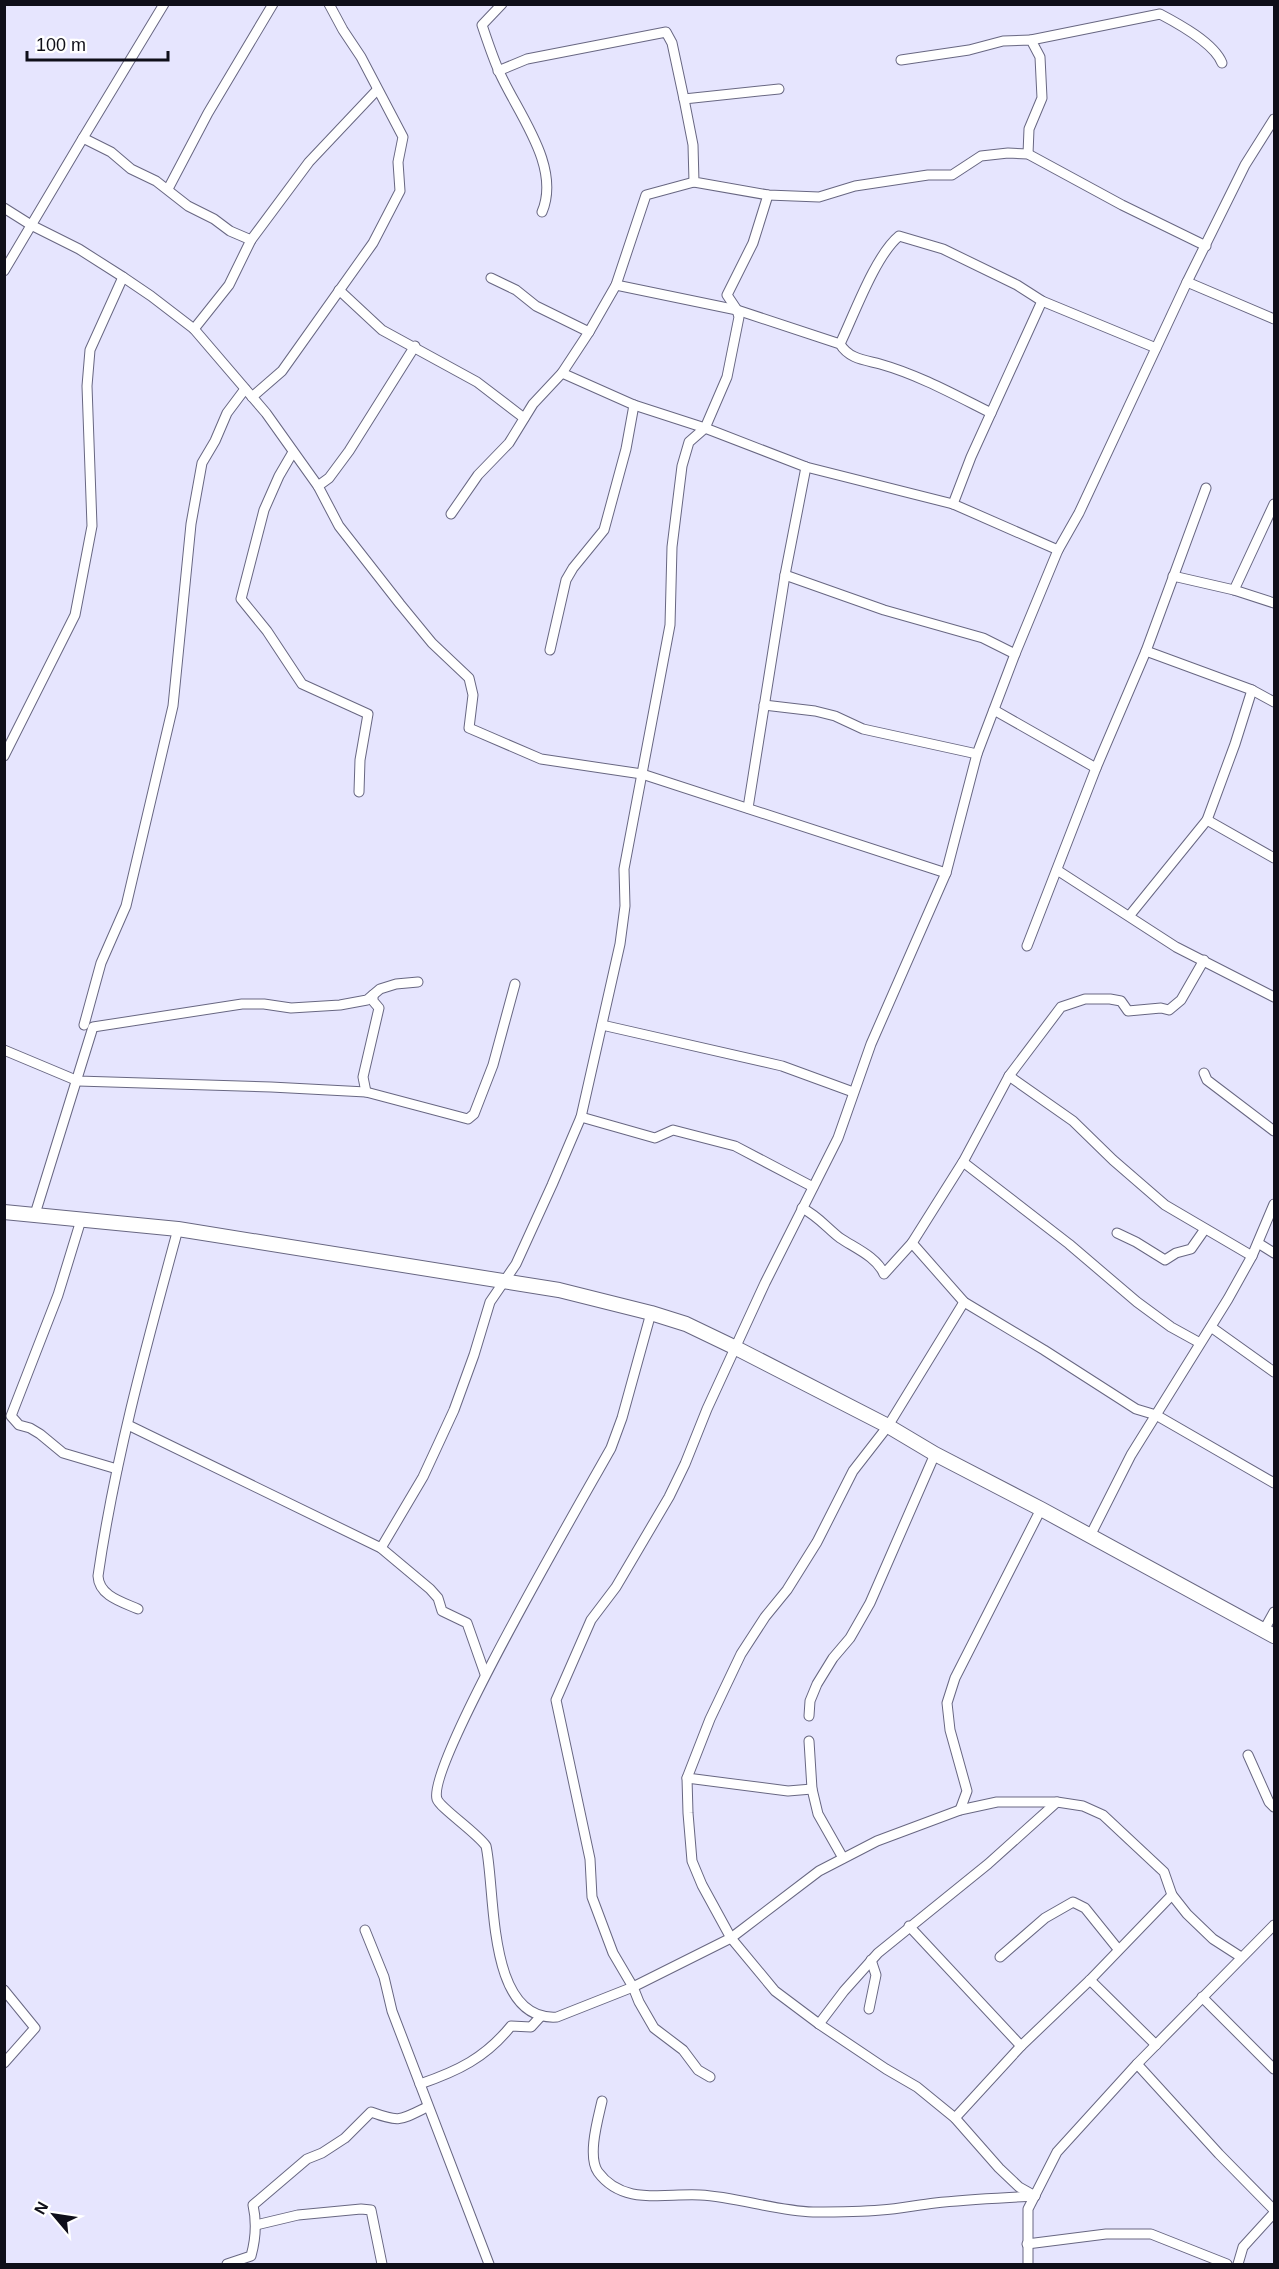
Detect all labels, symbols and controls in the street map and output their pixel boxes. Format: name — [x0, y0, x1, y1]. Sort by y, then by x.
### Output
scale bar — [27, 24, 168, 62]
text: 100 m — [36, 35, 86, 55]
north arrow — [24, 2185, 84, 2245]
text: N — [31, 2199, 52, 2217]

